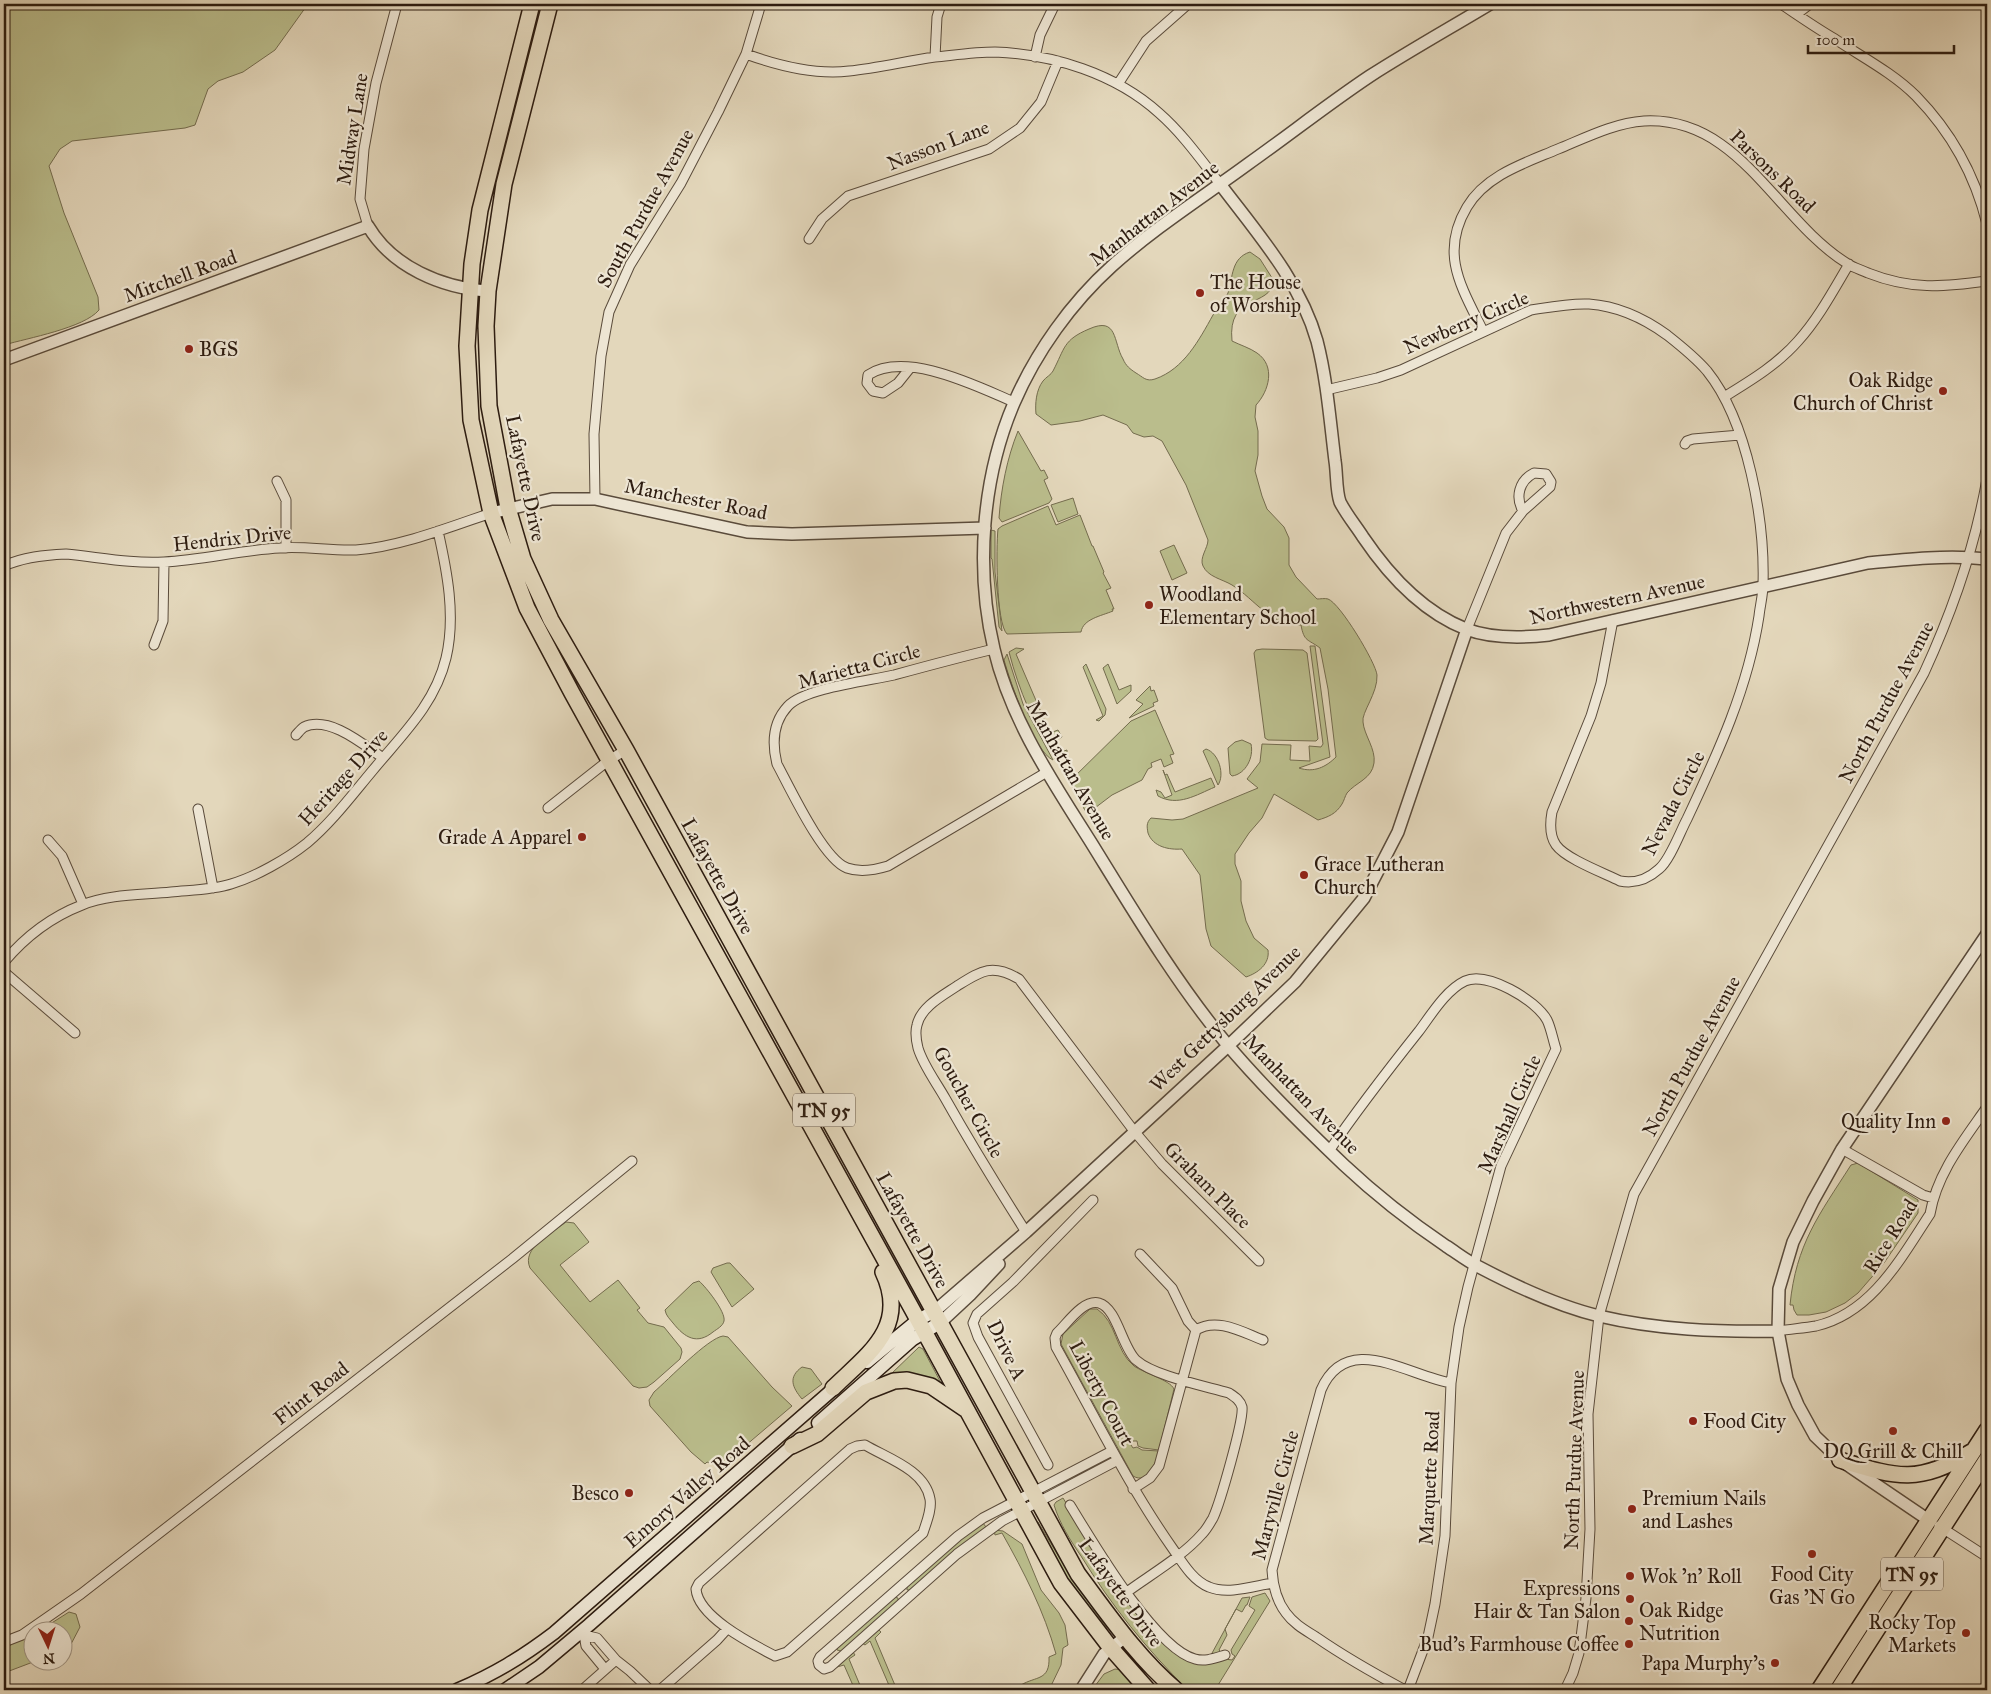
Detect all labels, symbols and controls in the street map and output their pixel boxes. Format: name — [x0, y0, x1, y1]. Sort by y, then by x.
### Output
scale bar — [1808, 22, 1955, 54]
text: 100 m — [1816, 31, 1856, 49]
street label: Midway Lane — [331, 71, 373, 187]
street label: Nasson Lane — [884, 115, 992, 175]
street label: South Purdue Avenue — [591, 124, 699, 292]
street label: Parsons Road — [1725, 124, 1821, 218]
street label: Manhattan Avenue — [1085, 155, 1223, 271]
street label: Mitchell Road — [120, 244, 240, 308]
place label: The House of Worship — [1210, 270, 1301, 317]
street label: Newberry Circle — [1400, 285, 1532, 359]
marker: The House of Worship — [1194, 287, 1206, 299]
place label: BGS — [199, 337, 238, 361]
marker: BGS — [183, 343, 195, 355]
place label: Oak Ridge Church of Christ — [1793, 368, 1933, 415]
marker: Oak Ridge Church of Christ — [1937, 385, 1949, 397]
street label: Lafayette Drive — [501, 413, 551, 543]
street label: Manchester Road — [623, 473, 769, 525]
street label: Hendrix Drive — [172, 520, 292, 556]
street label: Northwestern Avenue — [1527, 569, 1707, 629]
place label: Woodland Elementary School — [1159, 582, 1317, 629]
marker: Woodland Elementary School — [1143, 599, 1155, 611]
street label: North Purdue Avenue — [1833, 617, 1939, 787]
street label: Marietta Circle — [795, 638, 923, 694]
street label: Manhattan Avenue — [1021, 696, 1121, 844]
street label: Heritage Drive — [293, 724, 393, 831]
street label: Nevada Circle — [1636, 747, 1710, 859]
street label: Lafayette Drive — [676, 814, 760, 938]
place label: Grade A Apparel — [438, 825, 573, 849]
marker: Grade A Apparel — [576, 831, 588, 843]
place label: Grace Lutheran Church — [1314, 852, 1444, 899]
marker: Grace Lutheran Church — [1298, 869, 1310, 881]
street label: West Gettysburg Avenue — [1145, 940, 1306, 1097]
street label: North Purdue Avenue — [1637, 972, 1745, 1140]
street label: Manhattan Avenue — [1239, 1029, 1365, 1159]
street label: Goucher Circle — [928, 1042, 1010, 1162]
street label: Marshall Circle — [1472, 1051, 1546, 1177]
road number: TN 95 — [793, 1094, 855, 1126]
place label: Quality Inn — [1841, 1109, 1936, 1133]
marker: Quality Inn — [1940, 1115, 1952, 1127]
street label: Graham Place — [1159, 1136, 1257, 1234]
street label: Lafayette Drive — [871, 1168, 955, 1292]
street label: Rice Road — [1858, 1194, 1922, 1278]
street label: Drive A — [982, 1316, 1032, 1385]
street label: Liberty Court — [1064, 1336, 1140, 1450]
street label: Flint Road — [269, 1356, 353, 1430]
street label: North Purdue Avenue — [1559, 1370, 1589, 1550]
place label: Food City — [1703, 1409, 1787, 1433]
street label: Marquette Road — [1413, 1410, 1446, 1546]
marker: Food City — [1687, 1415, 1699, 1427]
marker: DQ Grill & Chill — [1887, 1425, 1899, 1437]
street label: Maryville Circle — [1246, 1428, 1304, 1562]
street label: Emory Valley Road — [619, 1431, 755, 1553]
place label: DQ Grill & Chill — [1823, 1439, 1963, 1463]
place label: Besco — [571, 1481, 619, 1505]
place label: Premium Nails and Lashes — [1642, 1486, 1766, 1533]
marker: Besco — [623, 1487, 635, 1499]
marker: Premium Nails and Lashes — [1626, 1503, 1638, 1515]
street label: Lafayette Drive — [1073, 1533, 1169, 1651]
marker: Food City Gas 'N Go — [1806, 1548, 1818, 1560]
road number: TN 95 — [1881, 1558, 1943, 1590]
place label: Food City Gas 'N Go — [1769, 1562, 1855, 1609]
place label: Wok 'n' Roll — [1640, 1564, 1742, 1588]
marker: Wok 'n' Roll — [1624, 1570, 1636, 1582]
place label: Expressions Hair & Tan Salon — [1473, 1576, 1620, 1623]
marker: Expressions Hair & Tan Salon — [1624, 1593, 1636, 1605]
place label: Oak Ridge Nutrition — [1639, 1598, 1723, 1645]
place label: Rocky Top Markets — [1868, 1610, 1956, 1657]
marker: Oak Ridge Nutrition — [1623, 1615, 1635, 1627]
north arrow — [22, 1622, 72, 1672]
marker: Rocky Top Markets — [1960, 1627, 1972, 1639]
place label: Bud's Farmhouse Coffee — [1419, 1632, 1619, 1656]
marker: Bud's Farmhouse Coffee — [1623, 1638, 1635, 1650]
text: N — [42, 1650, 55, 1667]
place label: Papa Murphy's — [1642, 1651, 1765, 1675]
marker: Papa Murphy's — [1769, 1657, 1781, 1669]

